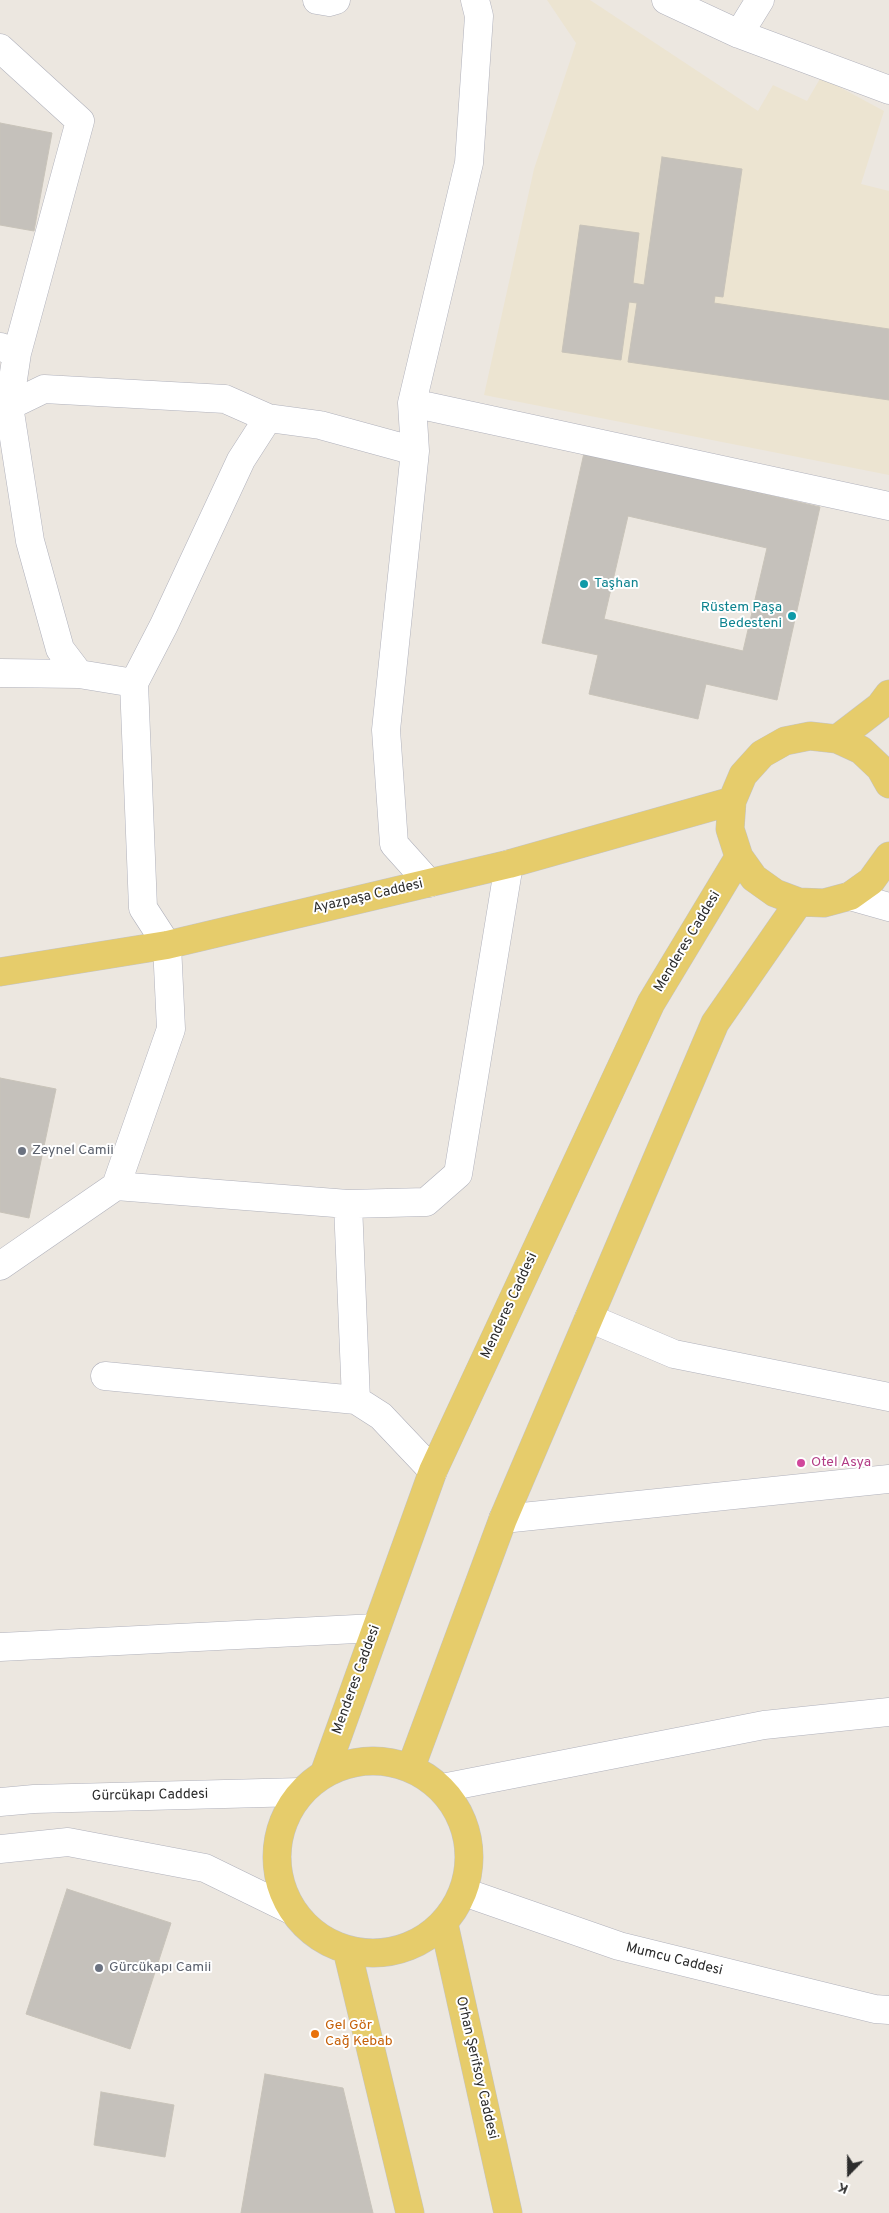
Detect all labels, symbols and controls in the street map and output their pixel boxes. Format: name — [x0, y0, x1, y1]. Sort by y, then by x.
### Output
place label: Taşhan — [594, 576, 639, 592]
marker: Taşhan — [578, 578, 590, 590]
place label: Rüstem Paşa Bedesteni — [701, 600, 782, 632]
marker: Rüstem Paşa Bedesteni — [786, 610, 798, 622]
street label: Ayazpaşa Caddesi — [311, 876, 425, 918]
street label: Menderes Caddesi — [651, 888, 725, 996]
place label: Zeynel Camii — [32, 1143, 114, 1159]
marker: Zeynel Camii — [16, 1145, 28, 1157]
street label: Menderes Caddesi — [478, 1250, 542, 1362]
place label: Otel Asya — [811, 1455, 871, 1471]
marker: Otel Asya — [795, 1457, 807, 1469]
street label: Menderes Caddesi — [329, 1623, 385, 1737]
street label: Gürcükapı Caddesi — [92, 1787, 208, 1805]
street label: Mumcu Caddesi — [624, 1940, 724, 1980]
place label: Gürcükapı Camii — [109, 1960, 211, 1976]
marker: Gürcükapı Camii — [93, 1962, 105, 1974]
street label: Orhan Şerifsoy Caddesi — [451, 1995, 501, 2141]
place label: Gel Gör Cağ Kebab — [325, 2018, 393, 2050]
marker: Gel Gör Cağ Kebab — [309, 2028, 321, 2040]
north arrow — [824, 2148, 874, 2198]
text: K — [835, 2178, 851, 2197]

